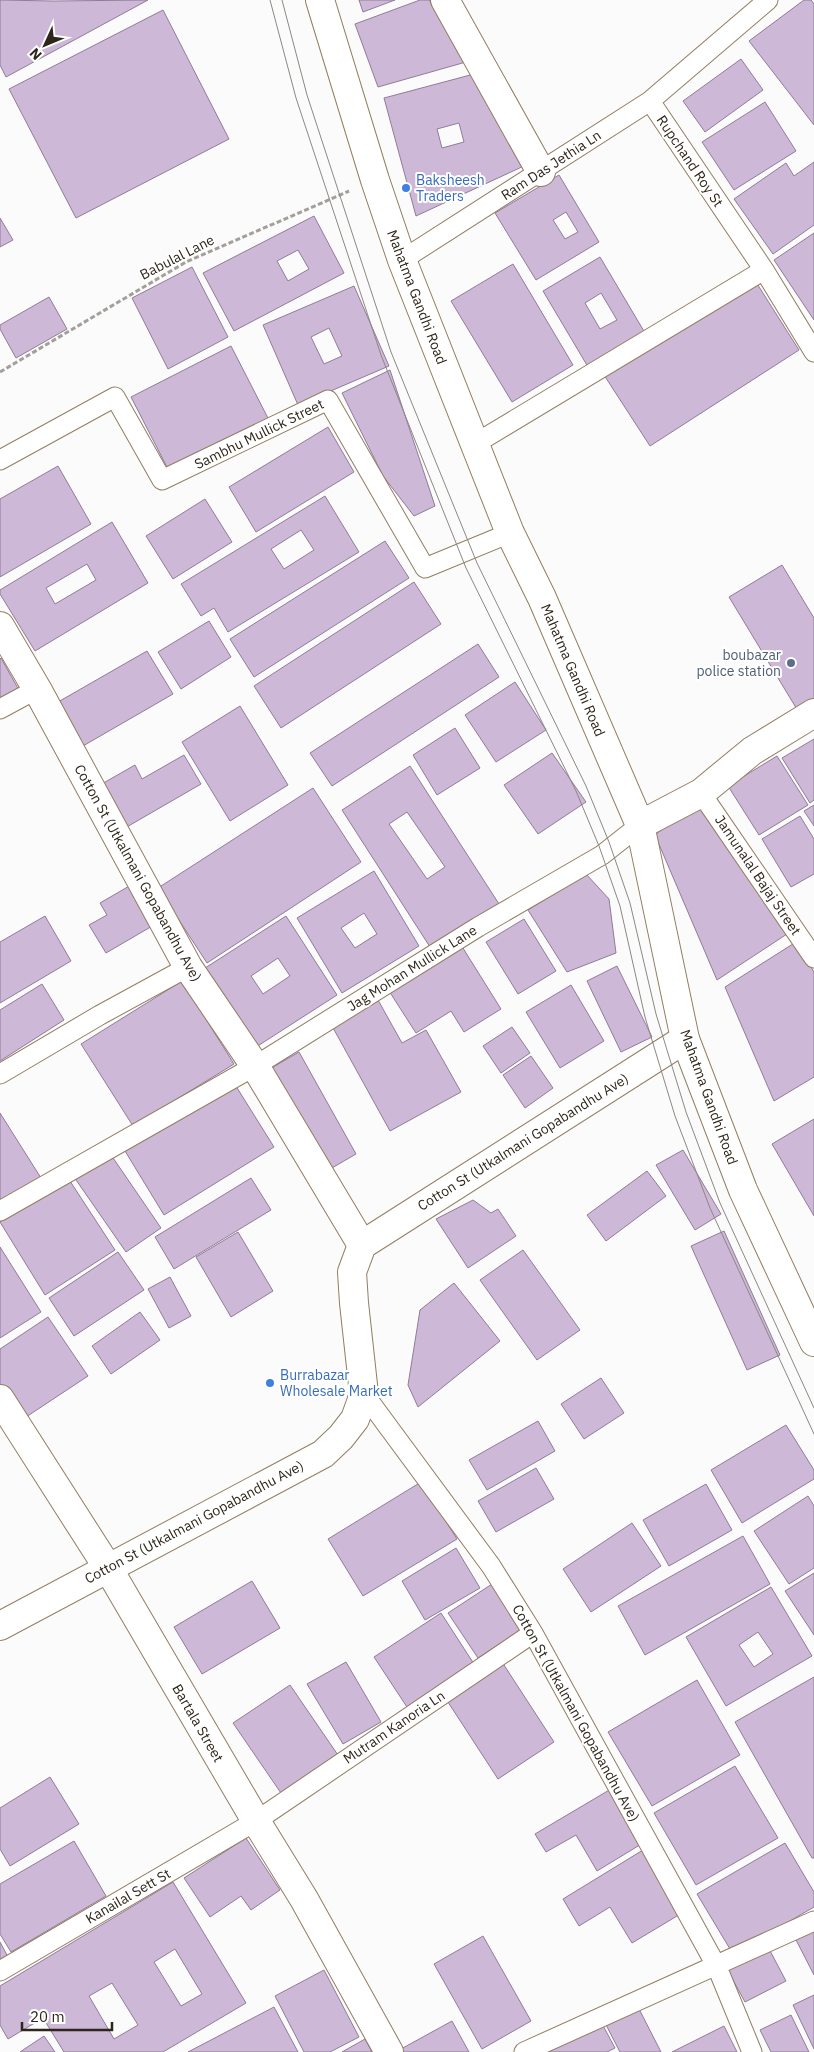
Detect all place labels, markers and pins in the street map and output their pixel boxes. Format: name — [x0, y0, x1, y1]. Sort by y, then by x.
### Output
place label: Baksheesh Traders — [416, 171, 485, 205]
marker: Baksheesh Traders — [400, 182, 412, 194]
place label: boubazar police station — [696, 646, 781, 680]
marker: boubazar police station — [785, 657, 797, 669]
place label: Burrabazar Wholesale Market — [280, 1366, 393, 1400]
marker: Burrabazar Wholesale Market — [264, 1377, 276, 1389]

